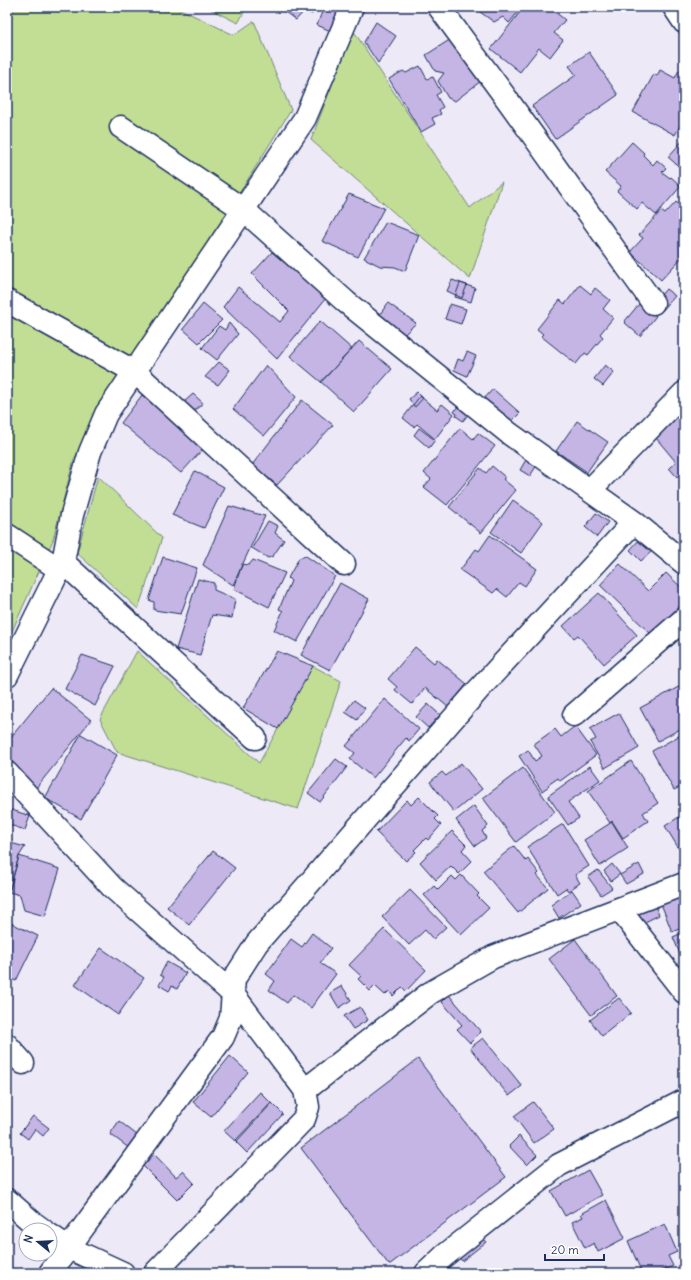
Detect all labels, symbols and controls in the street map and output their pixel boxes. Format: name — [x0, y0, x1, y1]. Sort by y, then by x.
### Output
north arrow — [18, 1222, 58, 1262]
text: N — [21, 1233, 36, 1245]
scale bar — [545, 1236, 604, 1262]
text: 20 m — [551, 1242, 579, 1257]

